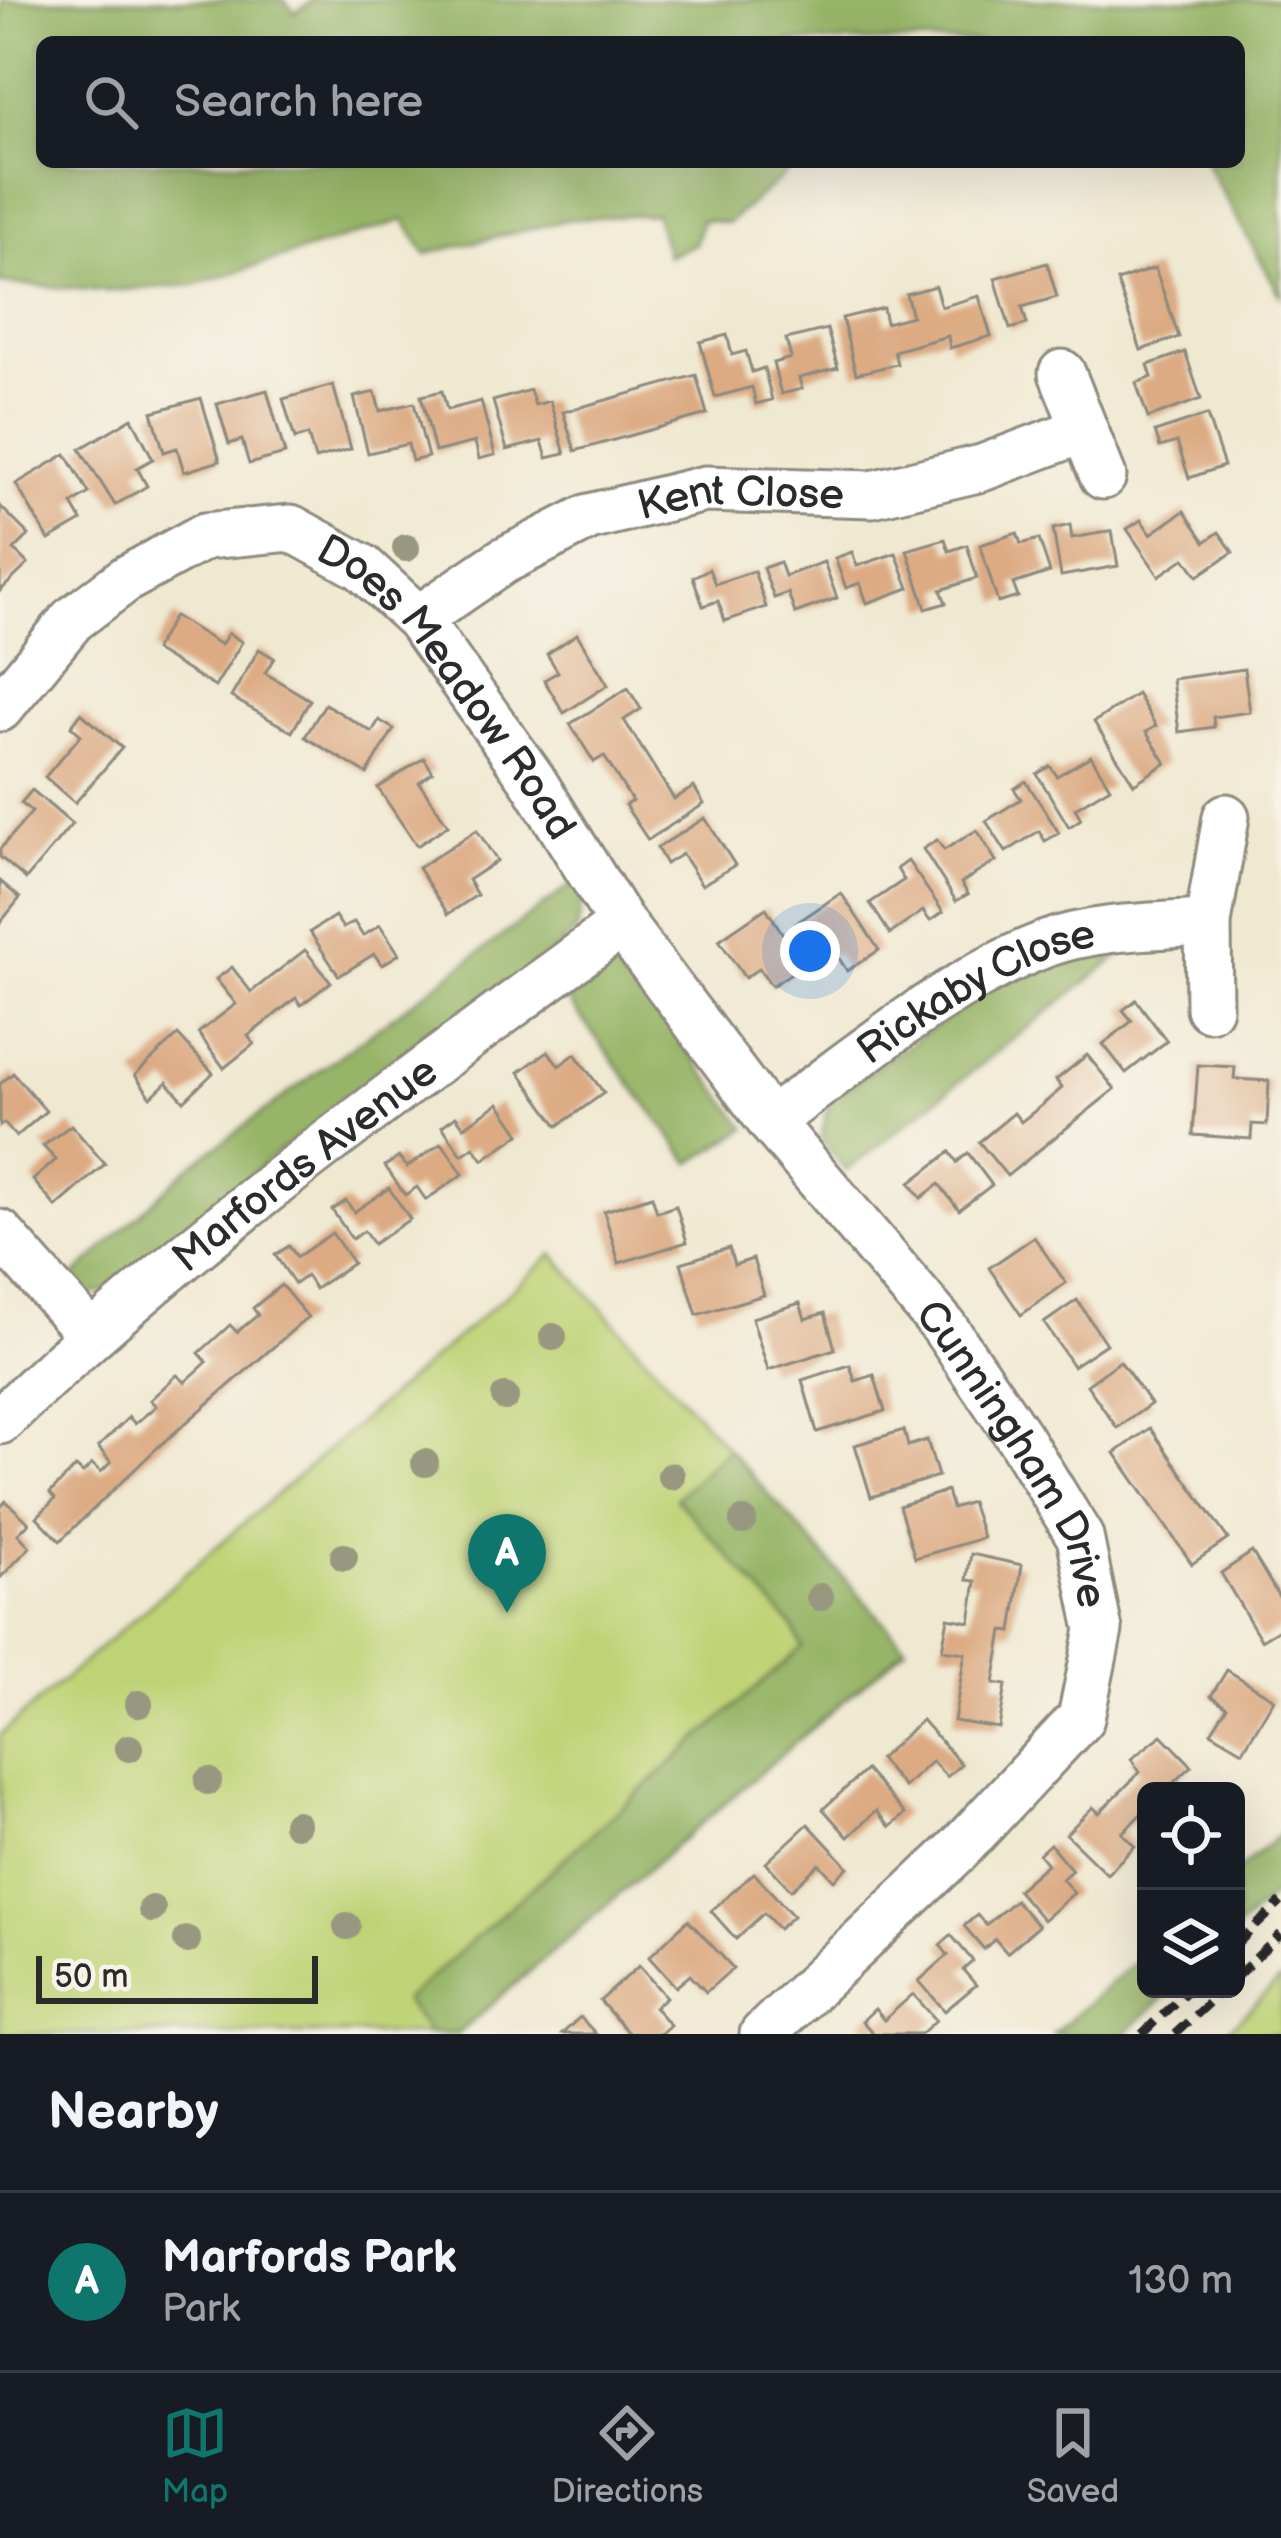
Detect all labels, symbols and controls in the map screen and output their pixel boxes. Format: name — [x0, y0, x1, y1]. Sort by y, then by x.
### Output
search box — [36, 36, 1245, 168]
icon: search — [78, 69, 144, 135]
text: Search here — [174, 75, 423, 130]
street label: Kent Close — [633, 465, 845, 532]
street label: Does Meadow Road — [308, 525, 586, 850]
street label: Rickaby Close — [848, 909, 1099, 1076]
your location — [780, 921, 840, 981]
street label: Marfords Avenue — [163, 1046, 448, 1284]
street label: Cunningham Drive — [904, 1290, 1117, 1613]
pin: A — [468, 1514, 546, 1613]
map controls — [1137, 1782, 1245, 1998]
button: locate — [1137, 1782, 1245, 1890]
button: layers — [1137, 1890, 1245, 1998]
scale bar — [36, 1950, 318, 2003]
text: 50 m — [54, 1957, 129, 1997]
text: Nearby — [48, 2082, 219, 2143]
text: Marfords Park — [162, 2231, 457, 2286]
text: A — [75, 2258, 99, 2305]
text: 130 m — [1128, 2258, 1233, 2305]
text: Park — [162, 2286, 240, 2333]
tab: Map — [162, 2400, 228, 2512]
tab: Directions — [551, 2400, 703, 2512]
tab: Saved — [1027, 2400, 1119, 2512]

